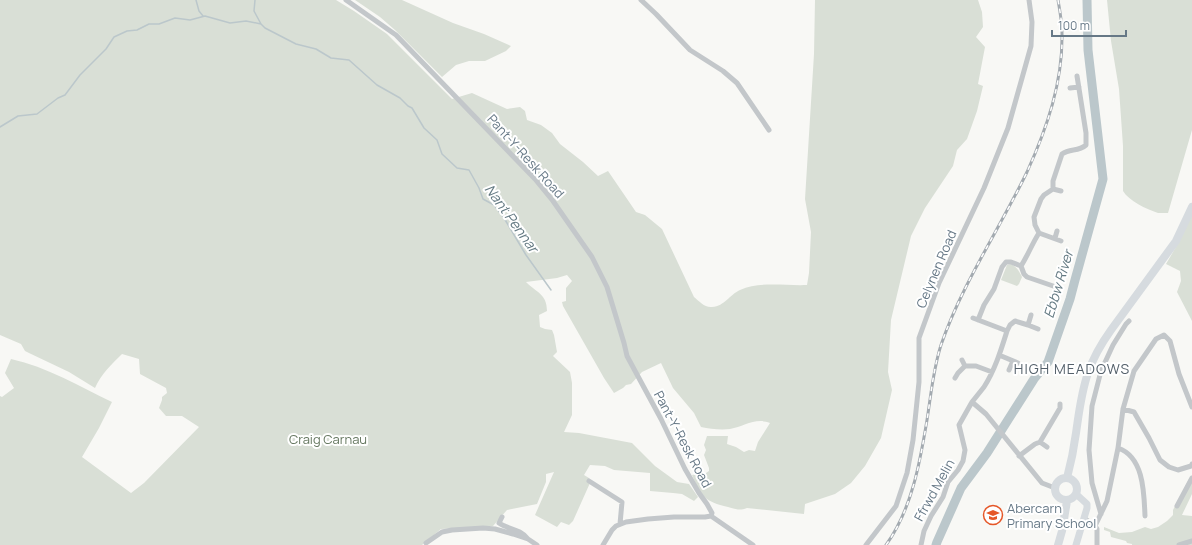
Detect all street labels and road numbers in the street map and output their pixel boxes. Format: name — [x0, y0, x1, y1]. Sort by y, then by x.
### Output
street label: Pant-Y-Resk Road — [483, 110, 569, 202]
street label: Celynen Road — [911, 227, 961, 311]
street label: Pant-Y-Resk Road — [650, 387, 716, 491]
street label: Ffrwd Melin — [910, 456, 958, 524]

